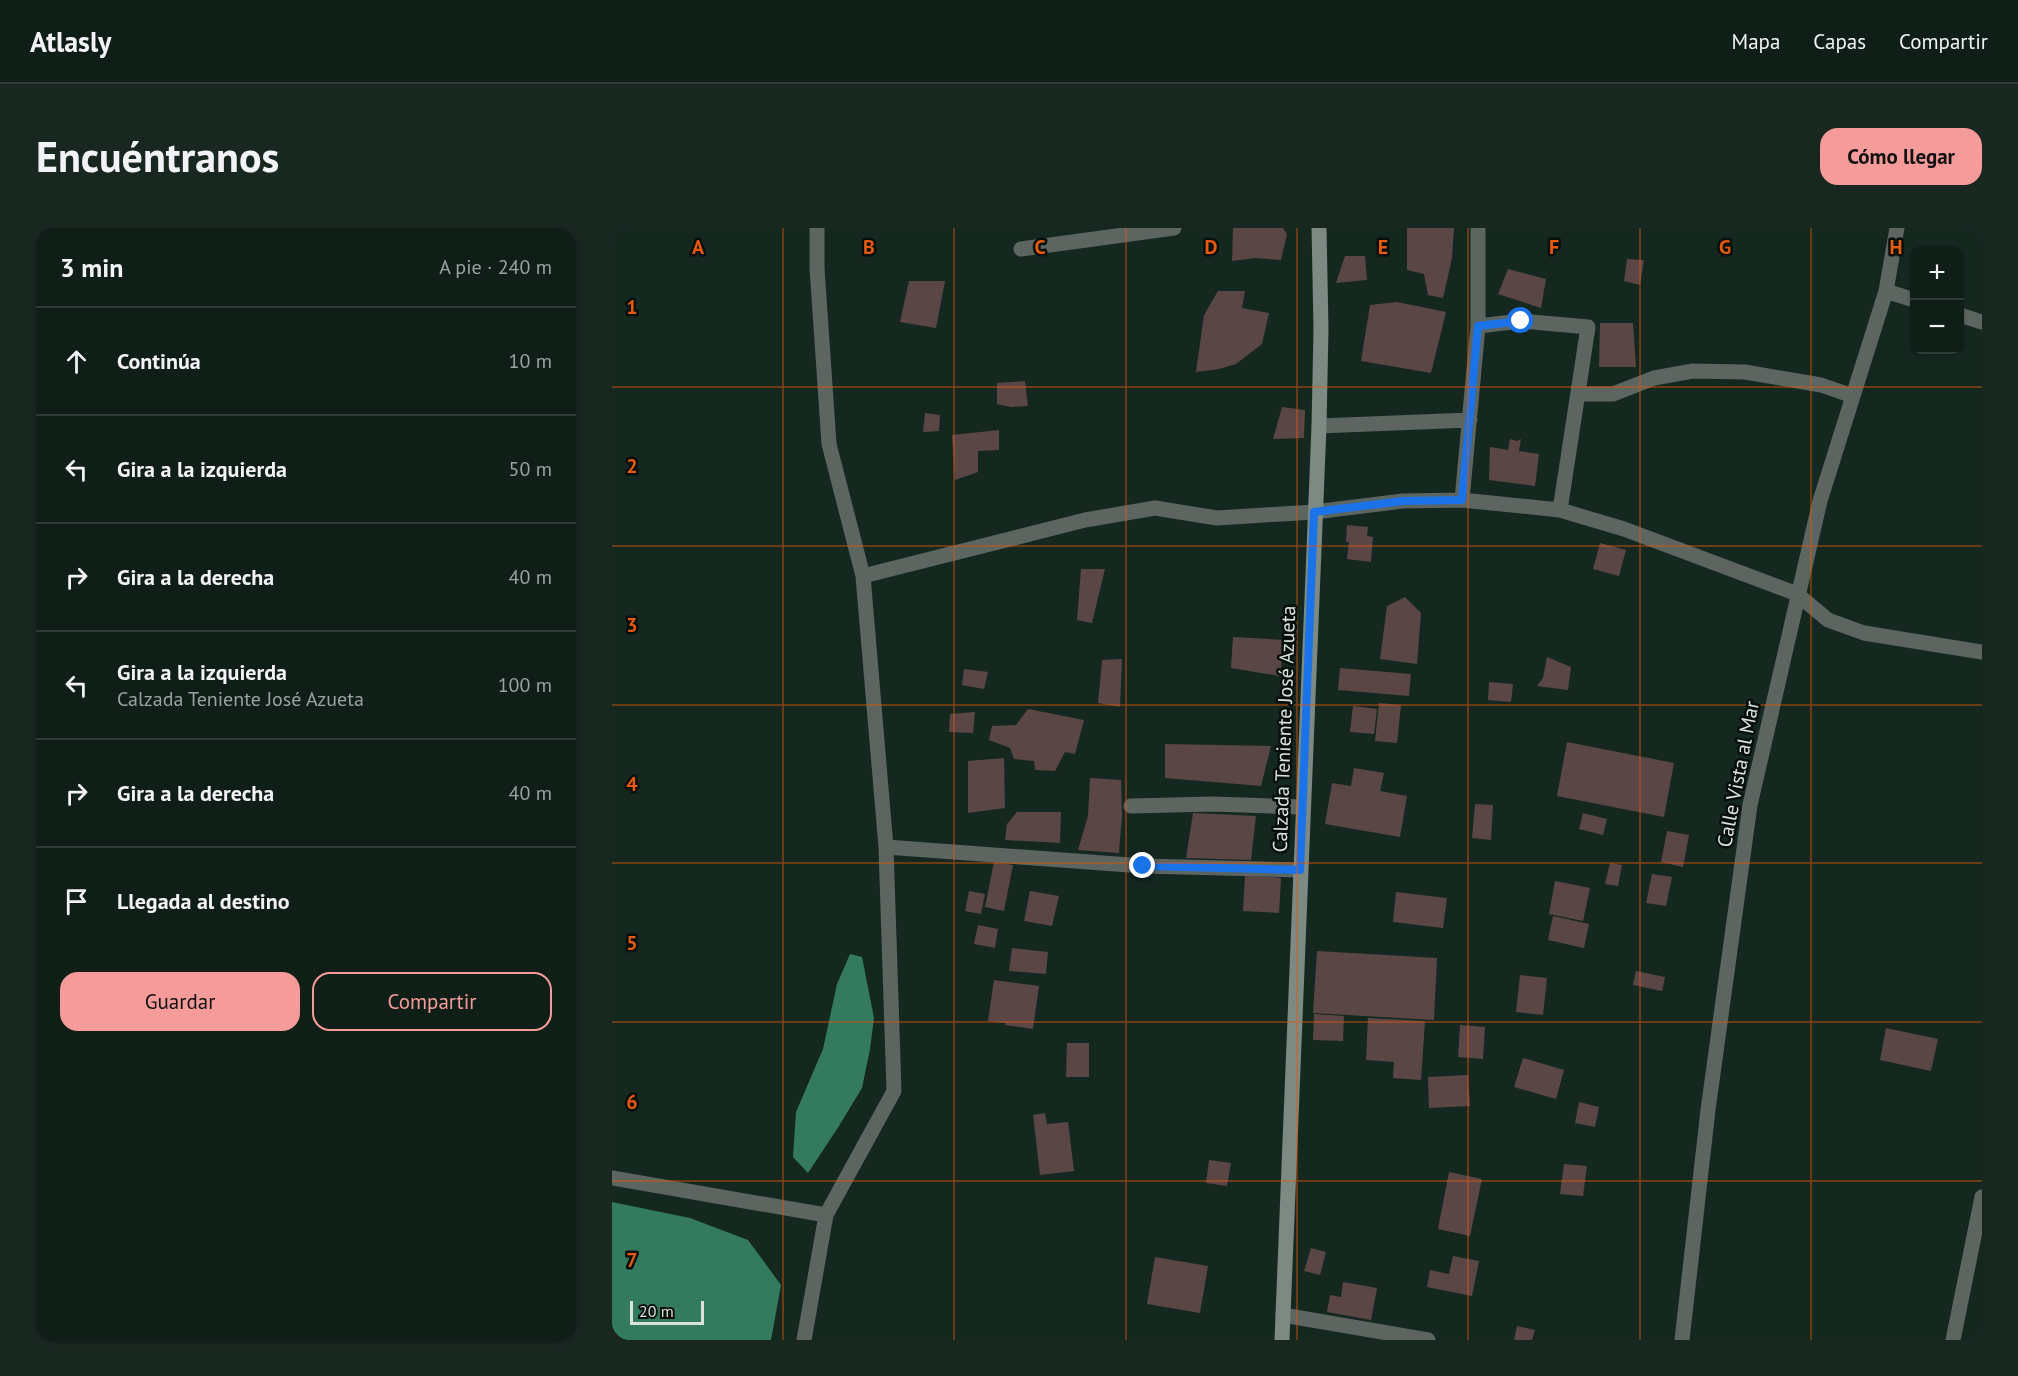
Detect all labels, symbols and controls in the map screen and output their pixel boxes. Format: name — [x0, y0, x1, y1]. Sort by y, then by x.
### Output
text: Atlasly — [30, 23, 112, 60]
text: Mapa — [1732, 28, 1780, 55]
text: Capas — [1813, 28, 1866, 55]
text: Compartir — [1899, 28, 1988, 55]
button: Cómo llegar — [1820, 128, 1982, 185]
text: Encuéntranos — [36, 129, 279, 184]
text: A — [692, 234, 705, 260]
text: B — [863, 234, 875, 260]
text: C — [1034, 234, 1046, 260]
text: D — [1205, 234, 1218, 260]
text: E — [1378, 234, 1388, 260]
text: F — [1549, 234, 1559, 260]
text: G — [1719, 234, 1731, 260]
text: H — [1889, 234, 1903, 260]
map controls — [1910, 246, 1964, 354]
button: + — [1910, 246, 1964, 300]
text: 3 min — [60, 251, 123, 284]
text: A pie · 240 m — [439, 254, 552, 280]
text: 1 — [626, 294, 638, 320]
button: − — [1910, 300, 1964, 354]
route start — [1507, 307, 1533, 333]
icon: ahead — [60, 345, 93, 378]
text: Continúa — [117, 347, 201, 375]
text: 10 m — [509, 348, 552, 374]
icon: left — [60, 453, 93, 486]
text: 2 — [626, 453, 638, 479]
text: Gira a la izquierda — [117, 455, 287, 483]
text: 50 m — [509, 456, 552, 482]
icon: right — [60, 561, 93, 594]
text: Gira a la derecha — [117, 563, 274, 591]
text: 40 m — [509, 564, 552, 590]
street label: Calzada Teniente José Azueta — [1267, 605, 1301, 853]
text: 3 — [626, 612, 638, 638]
text: Gira a la izquierda — [117, 658, 287, 686]
icon: left — [60, 669, 93, 702]
text: 100 m — [498, 672, 552, 698]
text: Calzada Teniente José Azueta — [117, 686, 364, 712]
street label: Calle Vista al Mar — [1711, 698, 1765, 849]
text: 4 — [626, 771, 638, 797]
icon: right — [60, 777, 93, 810]
text: Gira a la derecha — [117, 779, 274, 807]
text: 40 m — [509, 780, 552, 806]
route end — [1129, 852, 1155, 878]
icon: arrive — [60, 885, 93, 918]
text: Llegada al destino — [117, 887, 290, 915]
text: 5 — [626, 930, 638, 956]
button: Guardar — [60, 972, 300, 1031]
button: Compartir — [312, 972, 552, 1031]
text: 6 — [626, 1089, 638, 1115]
text: 7 — [626, 1247, 638, 1273]
scale bar — [630, 1298, 704, 1326]
text: 20 m — [639, 1301, 674, 1321]

